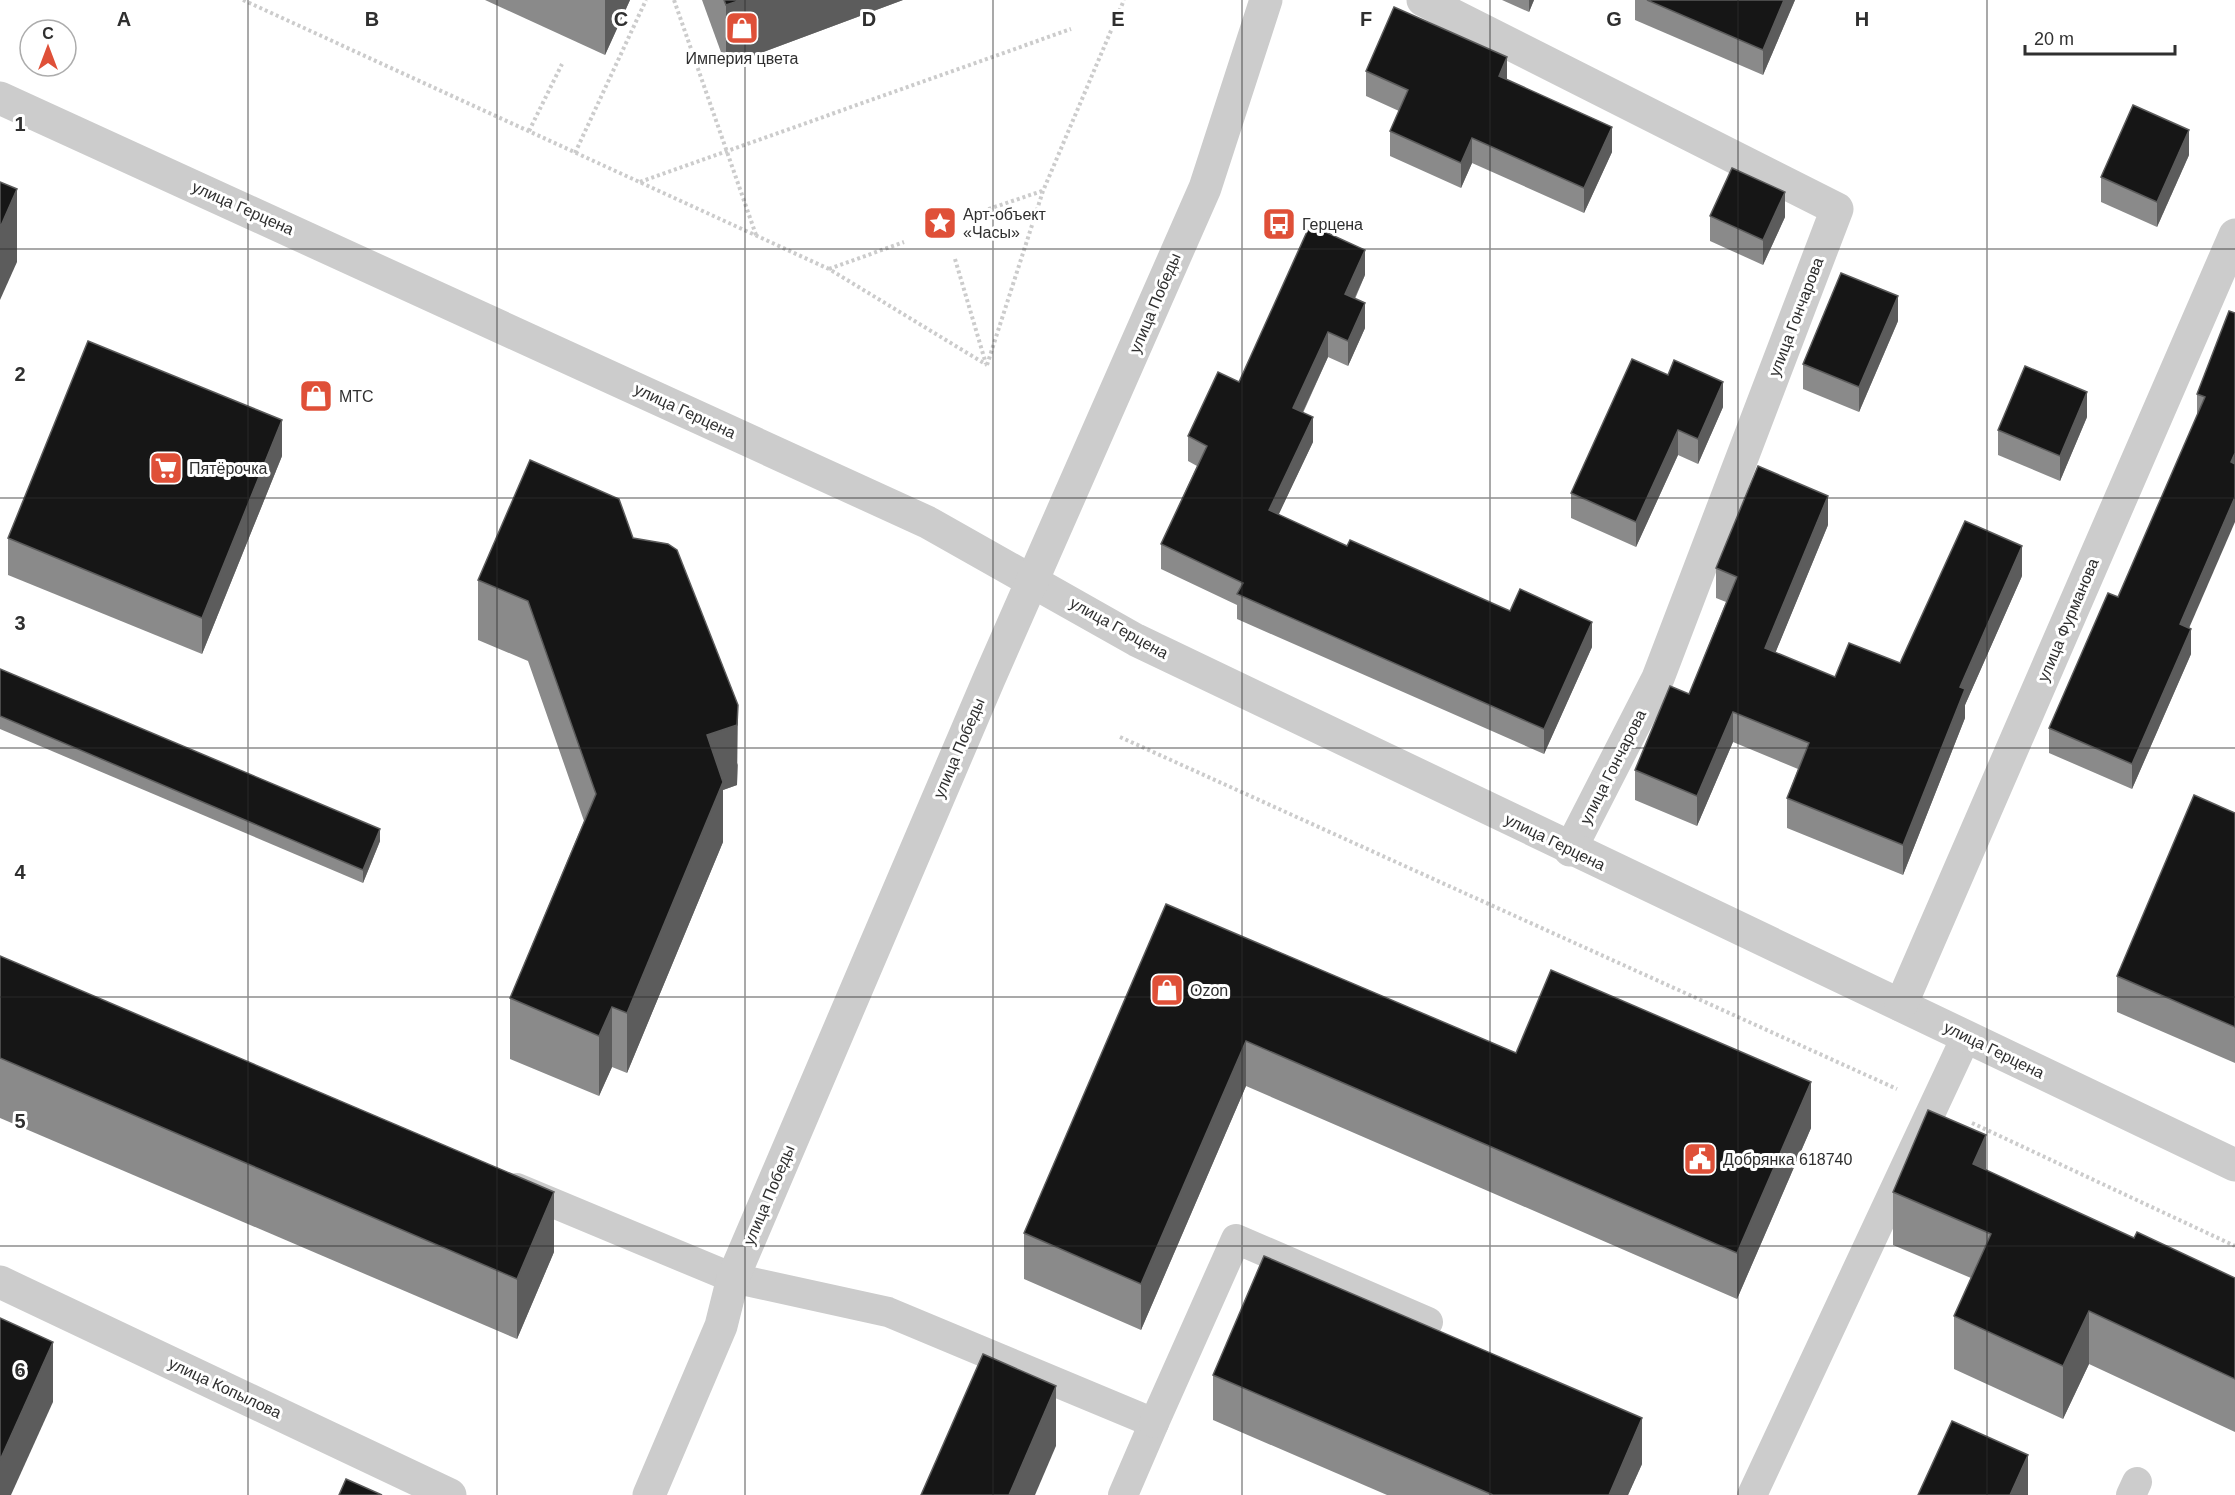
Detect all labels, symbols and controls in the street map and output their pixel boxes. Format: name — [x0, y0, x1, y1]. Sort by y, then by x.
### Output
text: A — [117, 8, 131, 30]
text: B — [365, 8, 379, 30]
text: C — [614, 8, 628, 30]
text: D — [862, 8, 876, 30]
text: E — [1111, 8, 1125, 30]
text: F — [1360, 8, 1372, 30]
text: G — [1606, 8, 1622, 30]
text: H — [1855, 8, 1869, 30]
shop icon: Империя цвета — [724, 10, 760, 46]
north arrow — [18, 18, 78, 78]
scale bar — [2025, 18, 2175, 56]
text: С — [42, 25, 54, 42]
text: 20 m — [2034, 29, 2074, 49]
place label: Империя цвета — [686, 50, 799, 67]
text: 1 — [14, 113, 26, 135]
street label: улица Герцена — [190, 178, 297, 238]
place icon: Арт-объект «Часы» — [922, 205, 958, 241]
place label: Арт-объект «Часы» — [963, 206, 1046, 241]
bus stop icon: Герцена — [1261, 206, 1297, 242]
place label: Герцена — [1302, 216, 1363, 233]
street label: улица Победы — [1126, 250, 1184, 356]
street label: улица Гончарова — [1765, 255, 1827, 379]
text: 2 — [14, 363, 26, 385]
shop icon: МТС — [298, 378, 334, 414]
street label: улица Герцена — [632, 380, 738, 442]
place label: МТС — [339, 388, 374, 405]
supermarket icon: Пятёрочка — [148, 450, 184, 486]
place label: Пятёрочка — [189, 460, 268, 477]
street label: улица Фурманова — [2034, 556, 2102, 684]
street label: улица Герцена — [1067, 594, 1171, 662]
text: 3 — [14, 612, 26, 634]
street label: улица Победы — [930, 695, 988, 801]
street label: улица Гончарова — [1577, 707, 1649, 827]
street label: улица Герцена — [1502, 810, 1608, 874]
text: 4 — [14, 861, 26, 883]
shop icon: Ozon — [1149, 972, 1185, 1008]
place label: Ozon — [1190, 982, 1228, 999]
street label: улица Герцена — [1941, 1018, 2047, 1082]
text: 5 — [14, 1110, 26, 1132]
public building icon: Добрянка 618740 — [1682, 1141, 1718, 1177]
street label: улица Победы — [740, 1142, 798, 1248]
place label: Добрянка 618740 — [1723, 1151, 1852, 1168]
street label: улица Копылова — [166, 1354, 284, 1422]
text: 6 — [14, 1359, 26, 1381]

